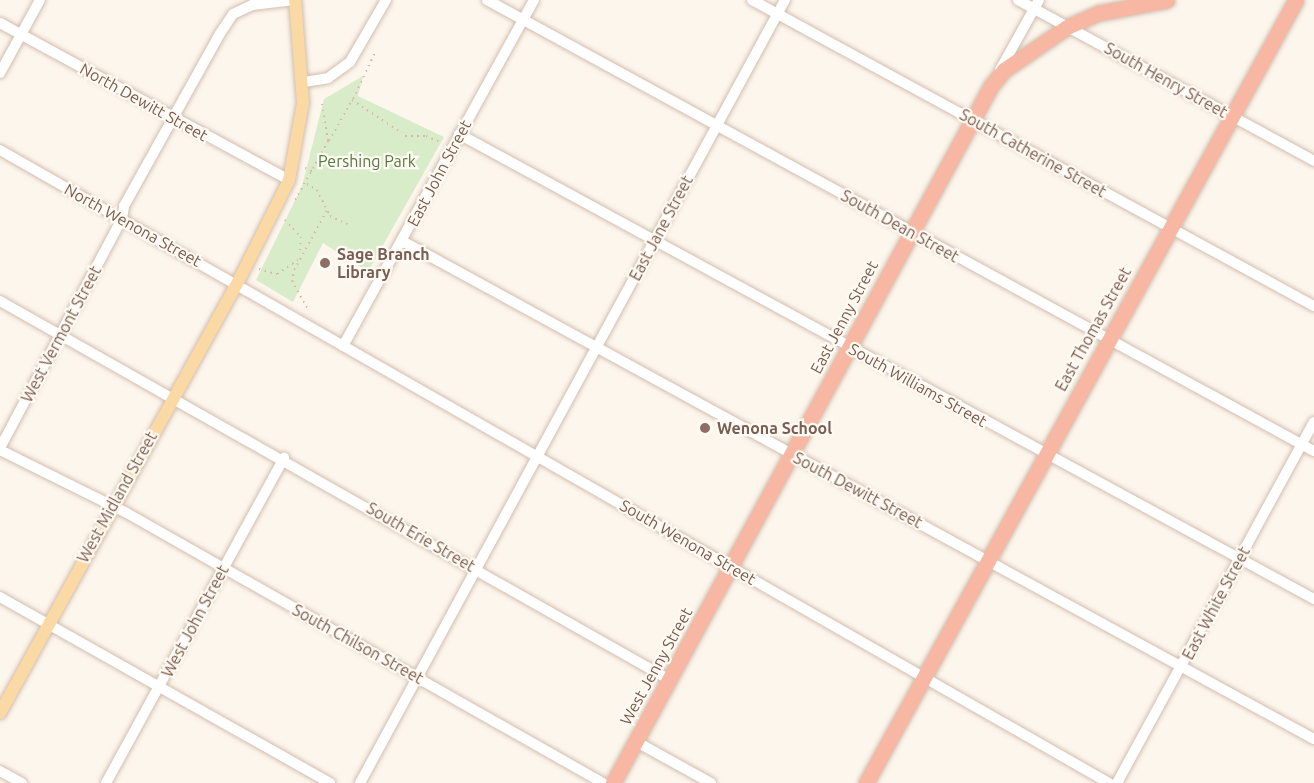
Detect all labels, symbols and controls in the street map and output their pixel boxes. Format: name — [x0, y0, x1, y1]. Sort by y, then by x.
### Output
street label: South Henry Street — [1101, 38, 1231, 122]
street label: North Dewitt Street — [77, 59, 211, 145]
street label: South Catherine Street — [956, 105, 1110, 201]
street label: East John Street — [403, 116, 475, 230]
park label: Pershing Park — [318, 151, 416, 171]
street label: East Jane Street — [625, 172, 697, 284]
street label: North Wenona Street — [61, 179, 205, 271]
street label: South Dean Street — [838, 186, 962, 266]
place label: Sage Branch Library — [337, 244, 430, 282]
marker: Sage Branch Library — [318, 256, 332, 270]
street label: East Jenny Street — [806, 257, 882, 377]
street label: West Vermont Street — [17, 263, 105, 405]
street label: East Thomas Street — [1051, 264, 1135, 394]
street label: South Williams Street — [846, 339, 990, 431]
place label: Wenona School — [717, 418, 832, 438]
marker: Wenona School — [698, 421, 712, 435]
street label: West Midland Street — [73, 428, 161, 566]
street label: South Dewitt Street — [790, 448, 926, 532]
street label: South Wenona Street — [617, 495, 759, 589]
street label: South Erie Street — [363, 498, 479, 576]
street label: East White Street — [1178, 543, 1254, 663]
street label: West John Street — [157, 562, 233, 680]
street label: South Chilson Street — [289, 600, 427, 688]
street label: West Jenny Street — [616, 604, 696, 728]

